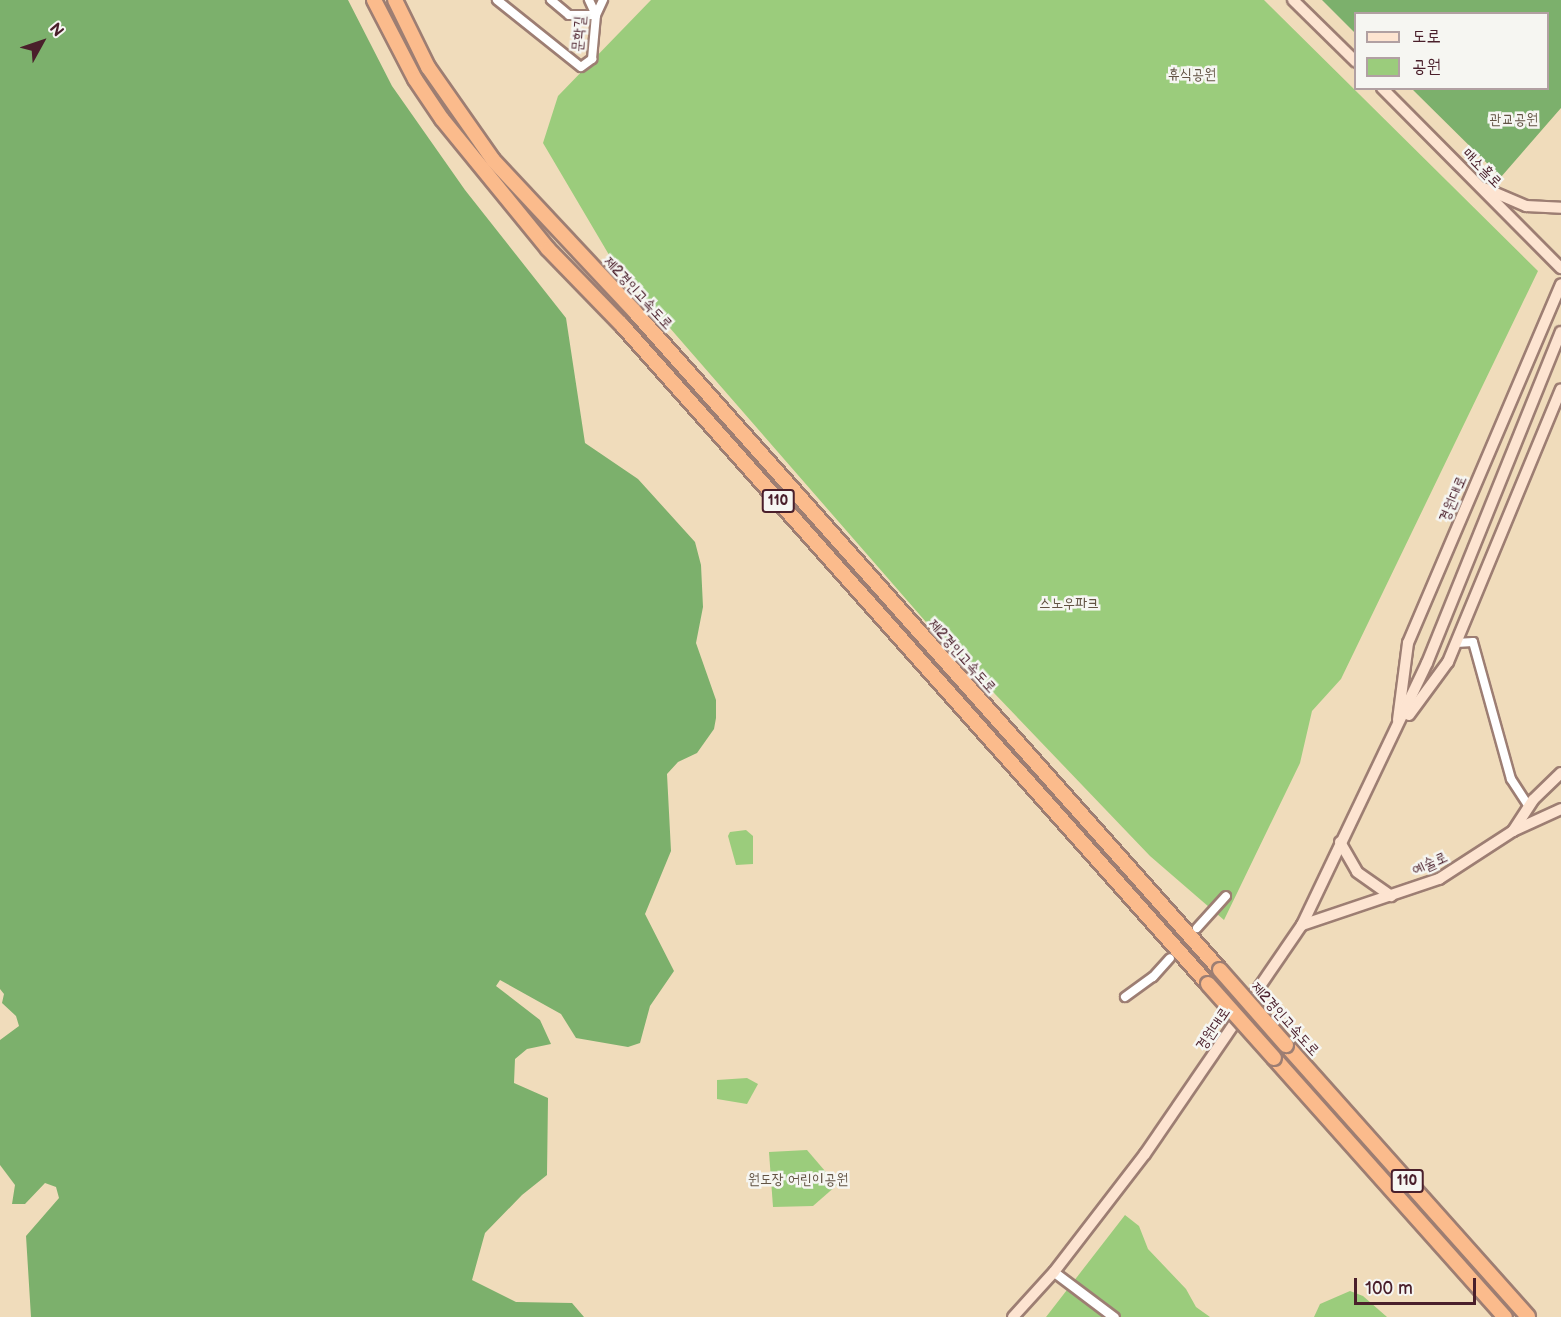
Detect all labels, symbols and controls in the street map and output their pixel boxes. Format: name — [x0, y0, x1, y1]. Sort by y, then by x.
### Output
north arrow — [12, 12, 72, 72]
legend — [1354, 12, 1549, 90]
street label: 문학길 — [569, 15, 589, 53]
text: N — [45, 19, 67, 41]
text: 도로 — [1412, 26, 1441, 47]
text: 공원 — [1412, 56, 1441, 77]
park label: 휴식공원 — [1168, 66, 1216, 84]
park label: 관교공원 — [1490, 111, 1538, 129]
street label: 매소홀로 — [1459, 145, 1505, 191]
street label: 제2경인고속도로 — [600, 253, 676, 333]
street label: 경원대로 — [1435, 473, 1471, 525]
road number: 110 — [762, 490, 794, 512]
park label: 스노우파크 — [1039, 595, 1099, 613]
street label: 제2경인고속도로 — [924, 615, 1000, 697]
street label: 예술로 — [1410, 848, 1450, 880]
street label: 제2경인고속도로 — [1247, 978, 1323, 1060]
street label: 경원대로 — [1192, 1004, 1234, 1054]
road number: 110 — [1390, 1170, 1424, 1192]
park label: 원도장 어린이공원 — [748, 1171, 848, 1189]
scale bar — [1357, 1266, 1478, 1304]
text: 100 m — [1365, 1278, 1413, 1299]

